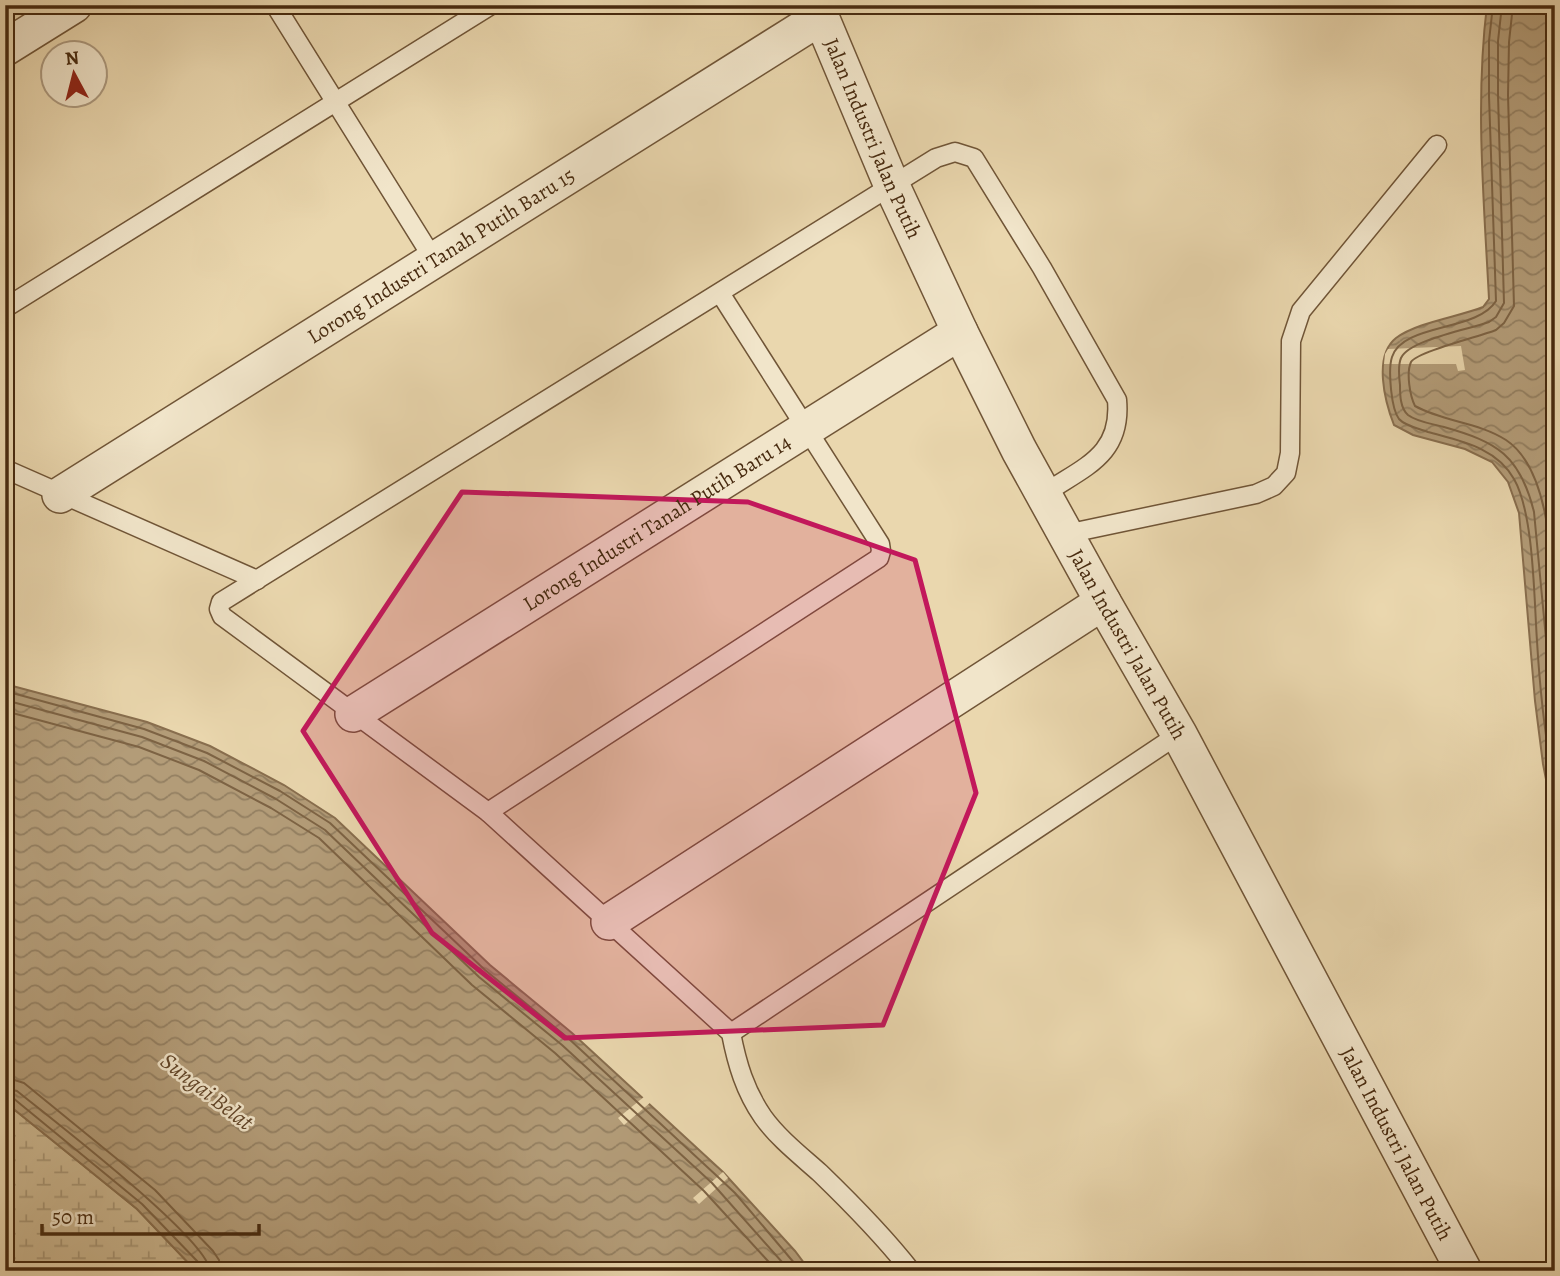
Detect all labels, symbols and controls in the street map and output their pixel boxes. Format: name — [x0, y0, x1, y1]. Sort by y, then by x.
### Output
street label: Jalan Industri Jalan Putih — [818, 34, 929, 243]
north arrow — [38, 38, 108, 108]
text: N — [64, 44, 81, 72]
street label: Lorong Industri Tanah Putih Baru 15 — [302, 161, 580, 350]
street label: Lorong Industri Tanah Putih Baru 14 — [518, 428, 796, 618]
street label: Jalan Industri Jalan Putih — [1062, 544, 1193, 745]
street label: Jalan Industri Jalan Putih — [1334, 1042, 1459, 1245]
water label: Sungai Belat — [154, 1046, 260, 1138]
scale bar — [42, 1192, 259, 1236]
text: 50 m — [52, 1203, 94, 1231]

